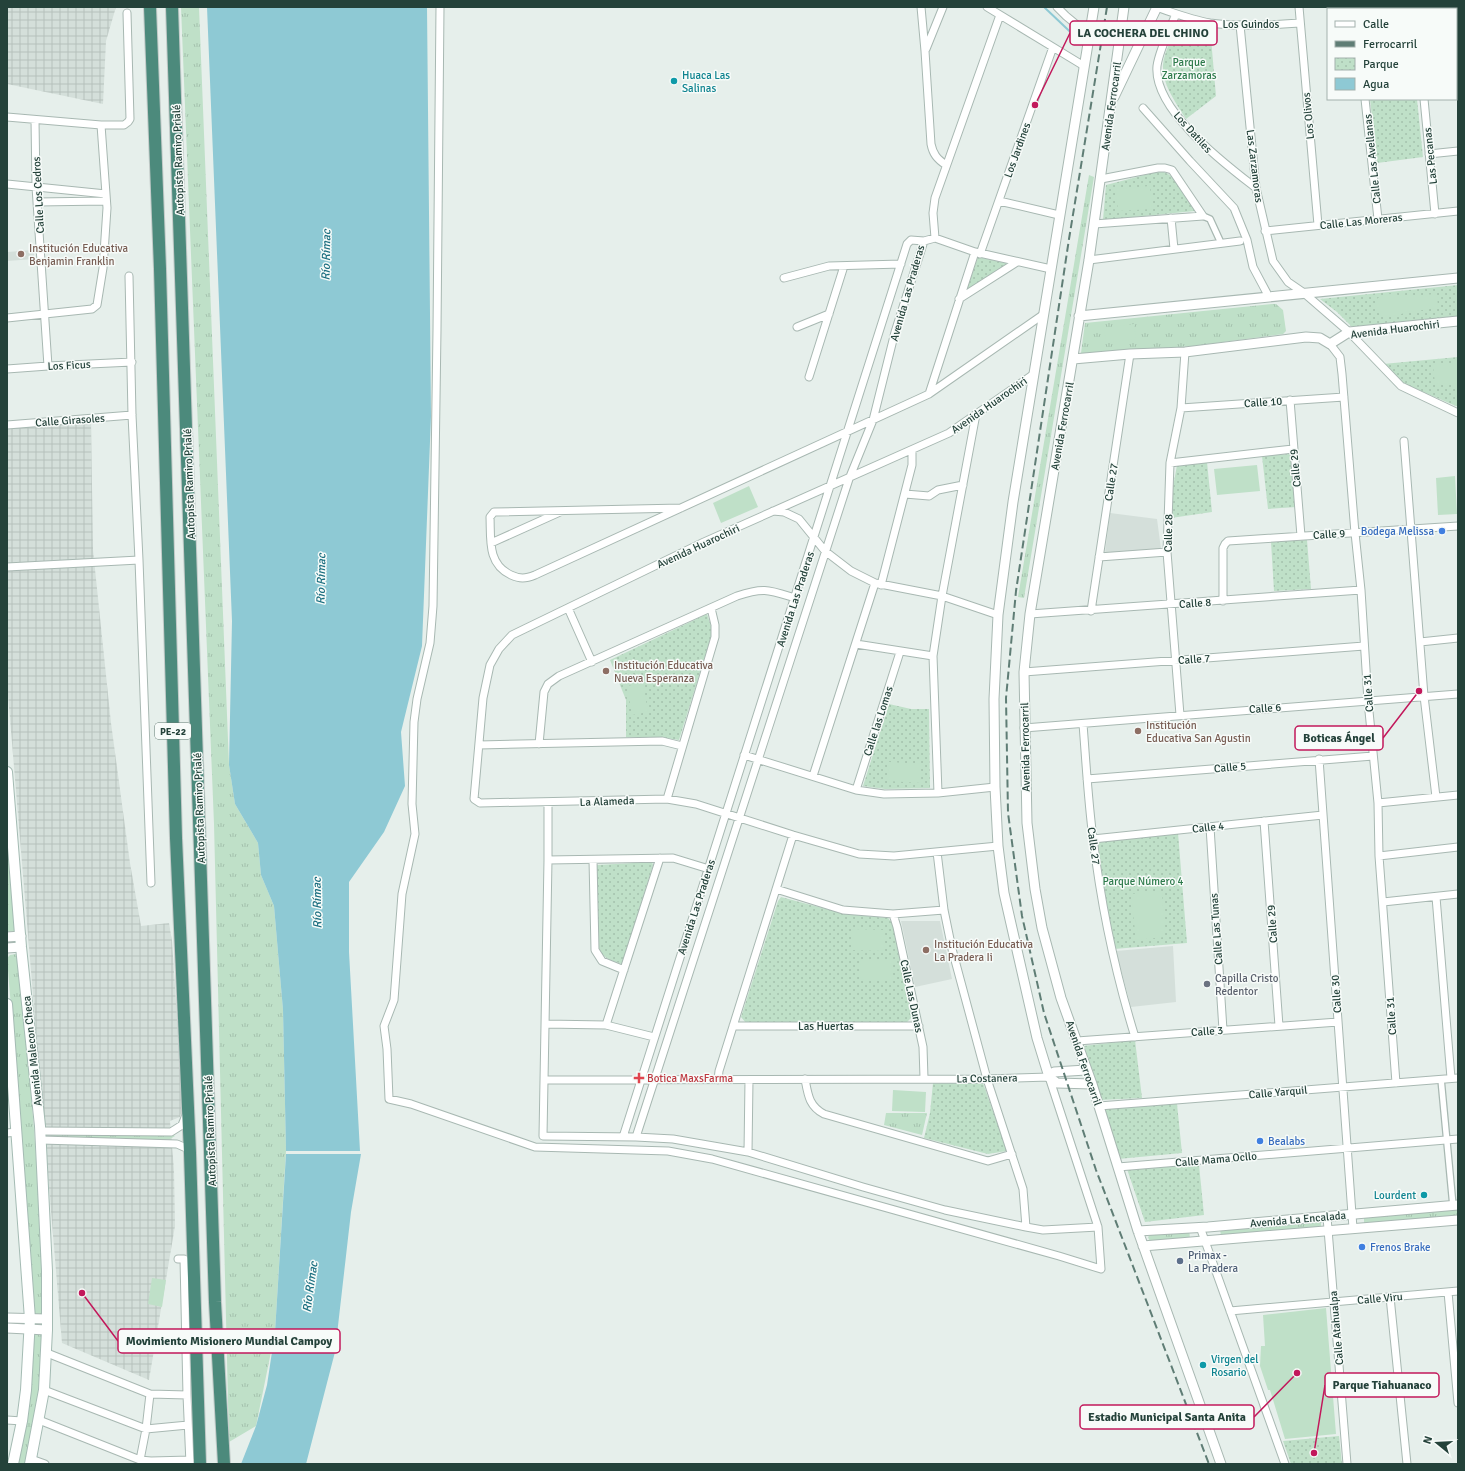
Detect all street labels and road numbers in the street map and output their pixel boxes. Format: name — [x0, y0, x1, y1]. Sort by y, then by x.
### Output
street label: Los Guindos — [1223, 18, 1280, 31]
street label: Avenida Ferrocarril — [1099, 61, 1124, 151]
street label: Los Olivos — [1300, 92, 1317, 140]
street label: Autopista Ramiro Prialé — [170, 104, 187, 216]
street label: Los Datiles — [1171, 109, 1215, 156]
street label: Calle Las Avellanas — [1361, 113, 1384, 204]
street label: Los Jardines — [1001, 121, 1034, 179]
street label: Las Pecanas — [1421, 127, 1440, 185]
street label: Las Zarzamoras — [1244, 129, 1265, 204]
street label: Calle Los Cedros — [30, 156, 47, 234]
street label: Calle Las Moreras — [1319, 211, 1403, 232]
street label: Avenida Las Praderas — [888, 243, 927, 343]
street label: Avenida Huarochiri — [1350, 318, 1440, 341]
street label: Los Ficus — [47, 358, 91, 373]
street label: Avenida Huarochiri — [949, 374, 1030, 436]
street label: Avenida Ferrocarril — [1048, 381, 1077, 471]
street label: Calle 10 — [1244, 395, 1283, 410]
street label: Calle Girasoles — [35, 412, 106, 429]
street label: Autopista Ramiro Prialé — [181, 428, 198, 540]
street label: Calle 29 — [1287, 448, 1304, 488]
street label: Calle 27 — [1102, 462, 1121, 502]
street label: Calle 28 — [1162, 514, 1175, 552]
street label: Avenida Huarochiri — [655, 522, 742, 571]
street label: Calle 9 — [1312, 527, 1346, 542]
street label: Avenida Las Praderas — [774, 550, 817, 648]
street label: Calle 8 — [1178, 596, 1212, 611]
street label: Calle 7 — [1177, 652, 1211, 667]
street label: Calle 31 — [1361, 673, 1376, 712]
street label: Calle las Lomas — [861, 684, 896, 758]
street label: Calle 6 — [1248, 701, 1282, 716]
street label: Avenida Ferrocarril — [1018, 702, 1033, 792]
road number: PE-22 — [155, 723, 191, 739]
street label: Autopista Ramiro Prialé — [191, 752, 208, 864]
street label: Calle 5 — [1213, 760, 1247, 775]
street label: La Alameda — [579, 794, 635, 809]
street label: Calle 4 — [1191, 819, 1225, 836]
street label: Calle 27 — [1084, 826, 1103, 866]
street label: Avenida Las Praderas — [675, 858, 718, 956]
street label: Calle Las Tunas — [1208, 893, 1225, 965]
street label: Calle 29 — [1265, 904, 1280, 943]
street label: Calle Las Dunas — [897, 958, 926, 1034]
street label: Calle 30 — [1329, 974, 1344, 1013]
street label: Avenida Malecon Checa — [20, 995, 45, 1107]
street label: Calle 31 — [1384, 996, 1399, 1035]
street label: Avenida Ferrocarril — [1063, 1019, 1104, 1108]
street label: Las Huertas — [798, 1020, 854, 1033]
street label: Calle 3 — [1190, 1024, 1224, 1039]
street label: La Costanera — [956, 1071, 1018, 1086]
street label: Autopista Ramiro Prialé — [202, 1075, 219, 1187]
street label: Calle Yarquil — [1248, 1083, 1308, 1102]
street label: Calle Mama Ocllo — [1175, 1149, 1258, 1170]
street label: Avenida La Encalada — [1249, 1209, 1347, 1230]
street label: Calle Atahualpa — [1327, 1290, 1346, 1366]
street label: Calle Viru — [1357, 1290, 1403, 1307]

